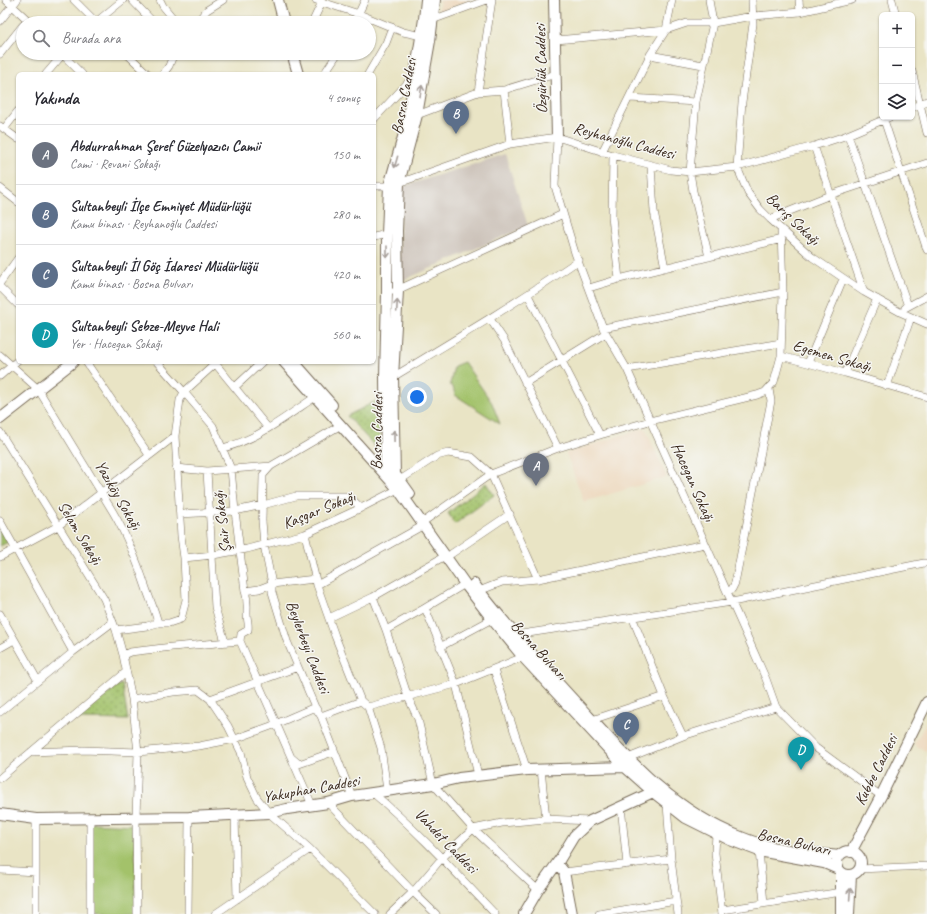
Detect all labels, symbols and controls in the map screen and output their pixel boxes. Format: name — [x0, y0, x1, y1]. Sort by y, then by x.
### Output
map controls — [879, 12, 915, 120]
button: + — [879, 12, 915, 48]
search box — [16, 16, 376, 60]
street label: Özgürlük Caddesi — [530, 22, 552, 114]
icon: search — [30, 27, 52, 49]
text: Burada ara — [62, 29, 120, 48]
button: − — [879, 48, 915, 84]
street label: Basra Caddesi — [387, 54, 422, 136]
button: layers — [879, 84, 915, 120]
one-way arrow — [418, 85, 426, 98]
text: Yakında — [32, 88, 79, 109]
text: 4 sonuç — [327, 90, 360, 106]
pin: B — [443, 101, 469, 134]
street label: Reyhanoğlu Caddesi — [571, 118, 679, 165]
text: Abdurrahman Şeref Güzelyazıcı Camii — [70, 137, 260, 156]
text: A — [42, 147, 48, 163]
text: 150 m — [332, 147, 360, 163]
one-way arrow — [392, 155, 399, 168]
text: Cami · Revani Sokağı — [70, 156, 160, 172]
street label: Barış Sokağı — [762, 188, 825, 250]
text: Sultanbeyli İlçe Emniyet Müdürlüğü — [70, 197, 250, 216]
text: B — [42, 207, 48, 223]
text: 280 m — [332, 207, 360, 223]
text: Kamu binası · Reyhanoğlu Caddesi — [70, 216, 217, 232]
one-way arrow — [383, 245, 391, 258]
text: Sultanbeyli İl Göç İdaresi Müdürlüğü — [70, 257, 257, 276]
text: C — [42, 267, 48, 283]
text: 420 m — [332, 267, 360, 283]
text: Kamu binası · Bosna Bulvarı — [70, 276, 193, 292]
one-way arrow — [393, 300, 400, 313]
text: Sultanbeyli Sebze-Meyve Hali — [70, 317, 218, 336]
text: D — [41, 327, 49, 343]
text: 560 m — [332, 327, 360, 343]
street label: Egemen Sokağı — [791, 335, 874, 377]
text: Yer · Hacegan Sokağı — [70, 336, 162, 352]
your location — [407, 387, 427, 407]
street label: Basra Caddesi — [366, 390, 388, 470]
one-way arrow — [390, 430, 398, 443]
street label: Hacegan Sokağı — [667, 439, 720, 526]
pin: A — [523, 453, 549, 486]
street label: Yazıköy Sokağı — [90, 457, 146, 534]
street label: Kaşgar Sokağı — [280, 486, 359, 534]
street label: Şair Sokağı — [208, 489, 236, 554]
street label: Selam Sokağı — [53, 498, 107, 569]
street label: Beylerbeyi Caddesi — [281, 598, 335, 698]
street label: Bosna Bulvarı — [507, 616, 572, 685]
pin: C — [613, 712, 639, 745]
street label: Kubbe Caddesi — [850, 730, 903, 809]
pin: D — [788, 737, 814, 770]
street label: Yakuphan Caddesi — [261, 770, 363, 807]
street label: Vahdet Caddesi — [410, 804, 483, 879]
street label: Bosna Bulvarı — [755, 824, 834, 860]
one-way arrow — [846, 888, 853, 901]

